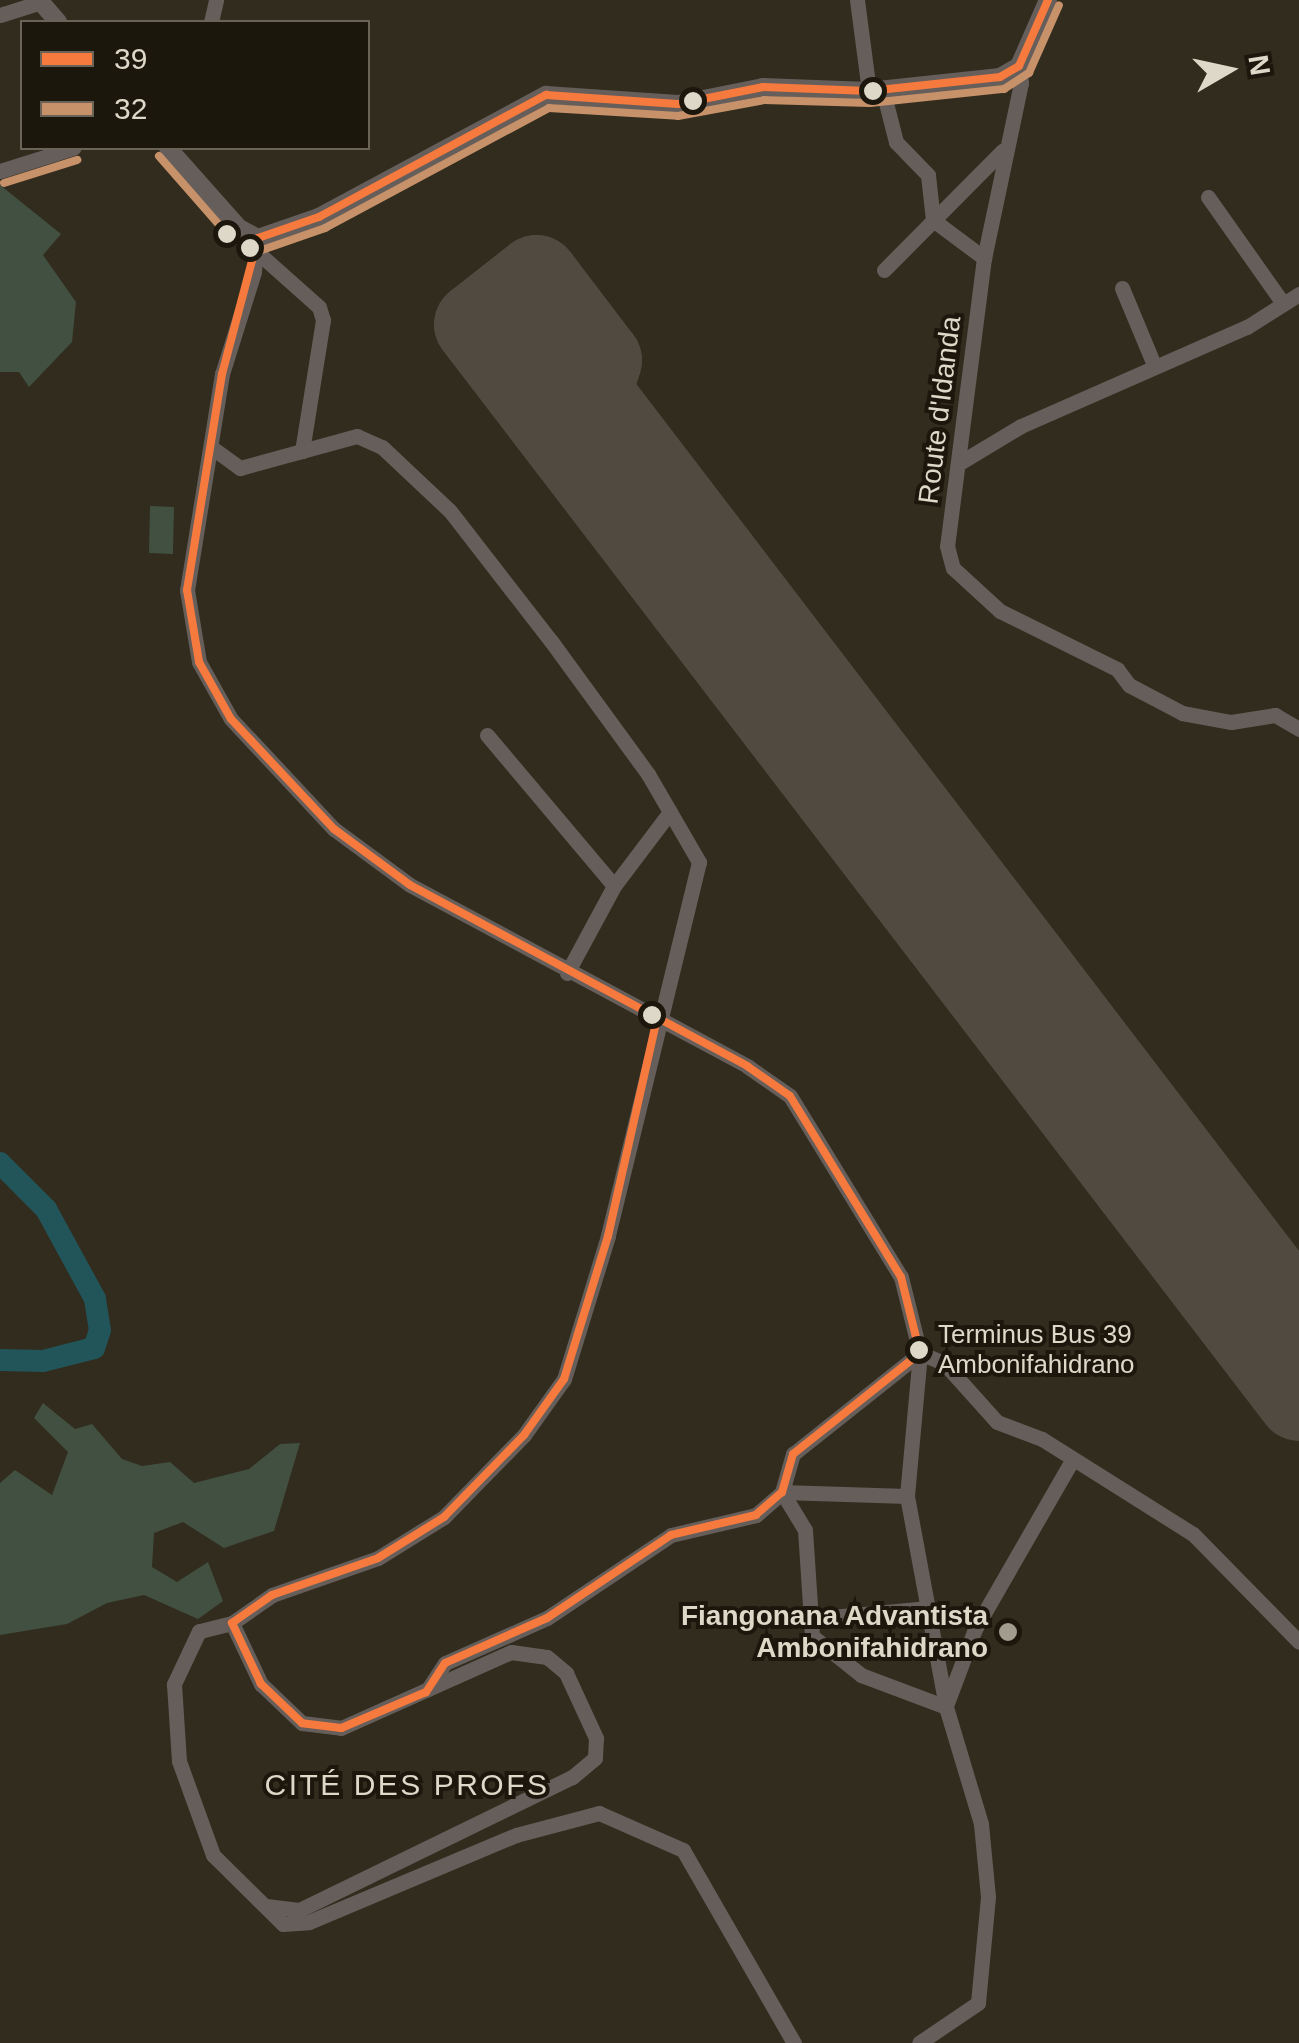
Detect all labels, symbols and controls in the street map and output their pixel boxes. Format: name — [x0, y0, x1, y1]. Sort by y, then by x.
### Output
legend — [20, 20, 370, 150]
north arrow — [1179, 20, 1279, 120]
text: 39 — [114, 42, 147, 75]
text: N — [1242, 53, 1276, 78]
unlabelled marker — [863, 81, 883, 101]
unlabelled marker — [683, 91, 703, 111]
text: 32 — [114, 92, 147, 125]
unlabelled marker — [217, 224, 237, 244]
unlabelled marker — [240, 238, 260, 258]
street label: Route d'Idanda — [912, 314, 968, 506]
unlabelled marker — [642, 1005, 662, 1025]
place label: Terminus Bus 39 Ambonifahidrano — [938, 1319, 1135, 1380]
marker: Terminus Bus 39 Ambonifahidrano — [909, 1340, 929, 1360]
place label: Fiangonana Advantista Ambonifahidrano — [680, 1599, 988, 1665]
marker: Fiangonana Advantista Ambonifahidrano — [997, 1621, 1019, 1643]
district label: CITÉ DES PROFS — [264, 1767, 550, 1803]

